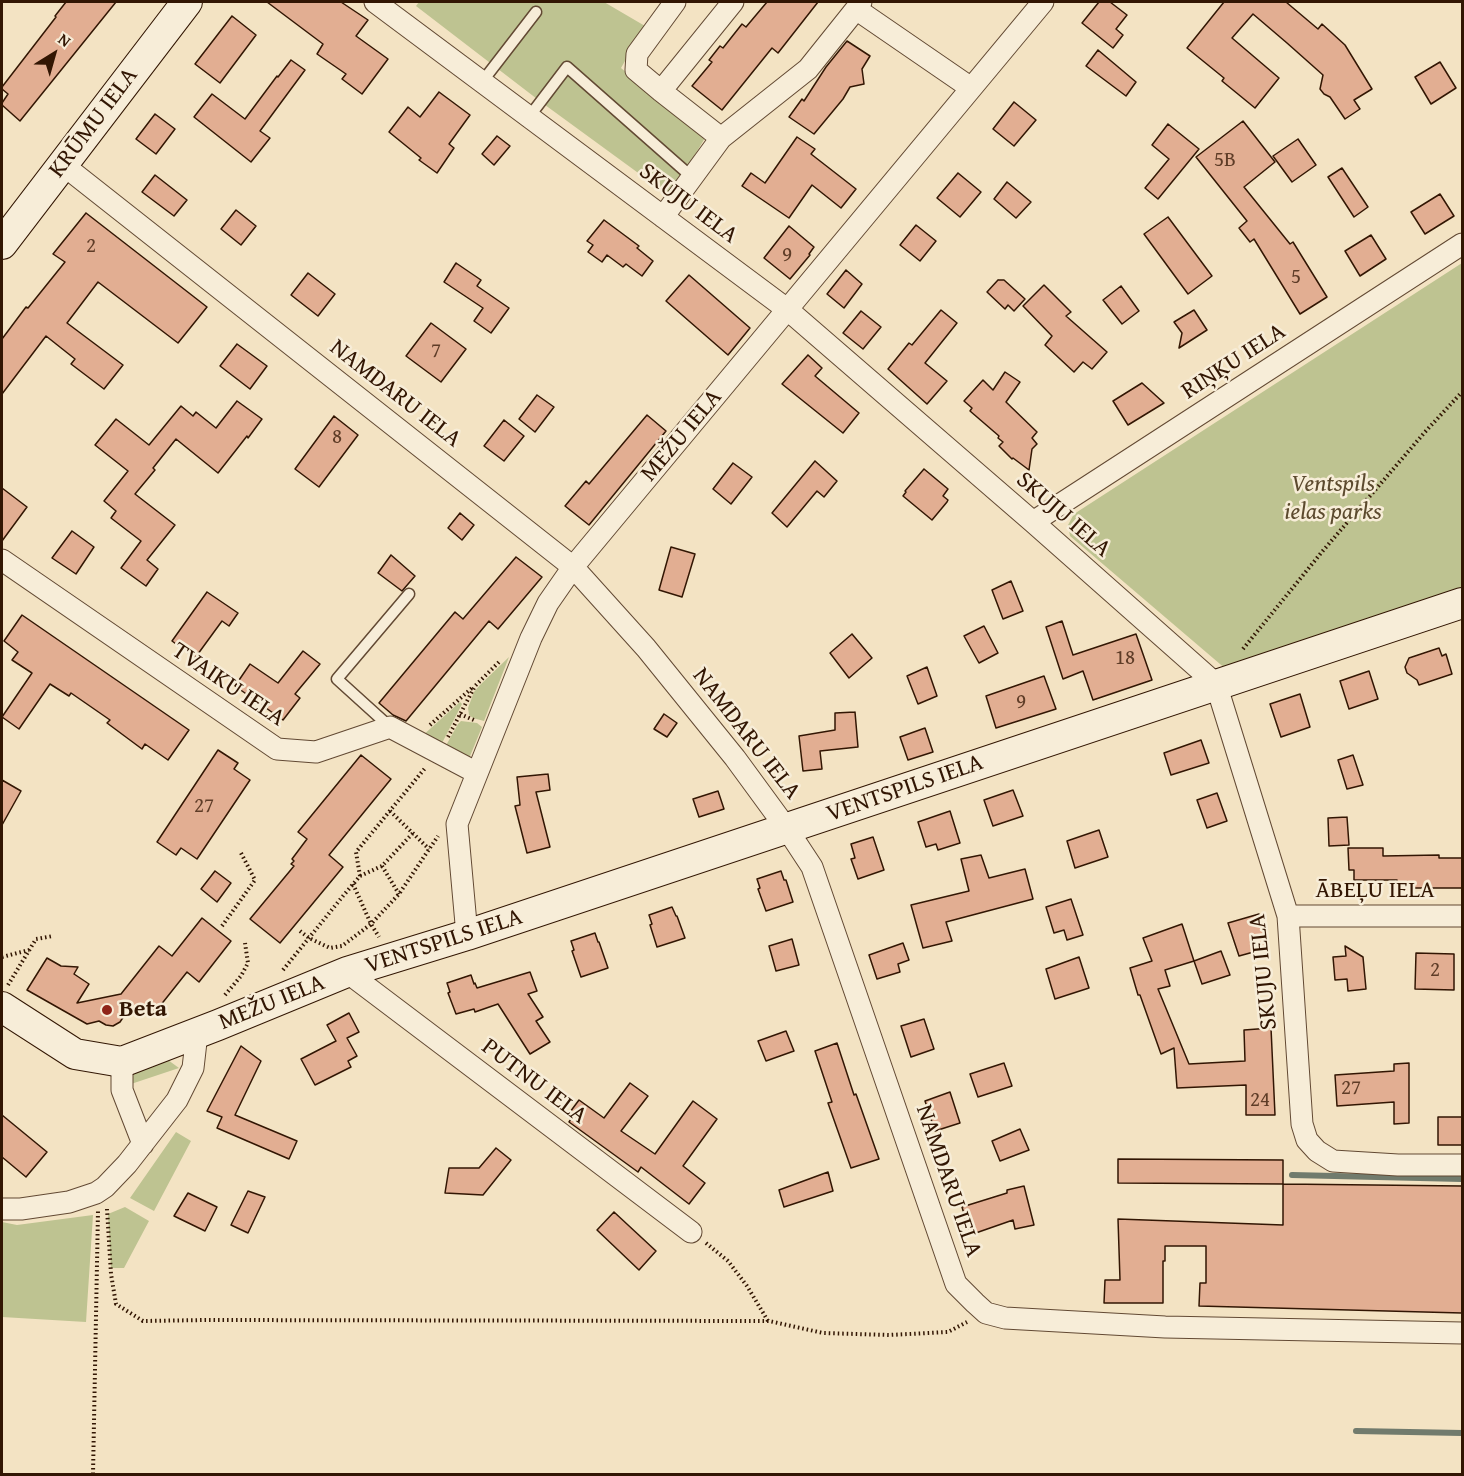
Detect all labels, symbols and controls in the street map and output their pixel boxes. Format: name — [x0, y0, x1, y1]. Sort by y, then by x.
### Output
north arrow — [24, 24, 84, 84]
text: N — [53, 27, 76, 52]
street label: KRŪMU IELA — [43, 62, 145, 184]
house number: 5B — [1214, 148, 1236, 174]
street label: SKUJU IELA — [633, 158, 743, 250]
house number: 2 — [86, 234, 96, 260]
house number: 9 — [782, 243, 792, 269]
house number: 5 — [1291, 265, 1301, 291]
street label: RIŅĶU IELA — [1177, 318, 1291, 406]
street label: NAMDARU IELA — [323, 334, 467, 454]
house number: 7 — [431, 339, 441, 365]
street label: MEŽU IELA — [635, 384, 729, 488]
house number: 8 — [332, 425, 342, 451]
street label: SKUJU IELA — [1010, 466, 1116, 564]
park label: Ventspils ielas parks — [1284, 471, 1382, 527]
street label: TVAIKU IELA — [166, 637, 290, 733]
house number: 18 — [1115, 646, 1135, 672]
street label: NAMDARU IELA — [686, 662, 806, 806]
house number: 9 — [1016, 690, 1026, 716]
street label: VENTSPILS IELA — [823, 749, 987, 829]
house number: 27 — [194, 794, 214, 820]
street label: ĀBEĻU IELA — [1316, 877, 1434, 905]
street label: VENTSPILS IELA — [362, 903, 526, 981]
street label: SKUJU IELA — [1244, 913, 1284, 1031]
house number: 2 — [1430, 958, 1440, 984]
street label: MEŽU IELA — [215, 969, 329, 1037]
place label: Beta — [119, 996, 167, 1024]
marker: Beta — [100, 1003, 114, 1017]
street label: PUTNU IELA — [476, 1033, 592, 1131]
house number: 27 — [1341, 1076, 1361, 1102]
house number: 24 — [1250, 1088, 1270, 1114]
street label: NAMDARU IELA — [908, 1101, 988, 1261]

